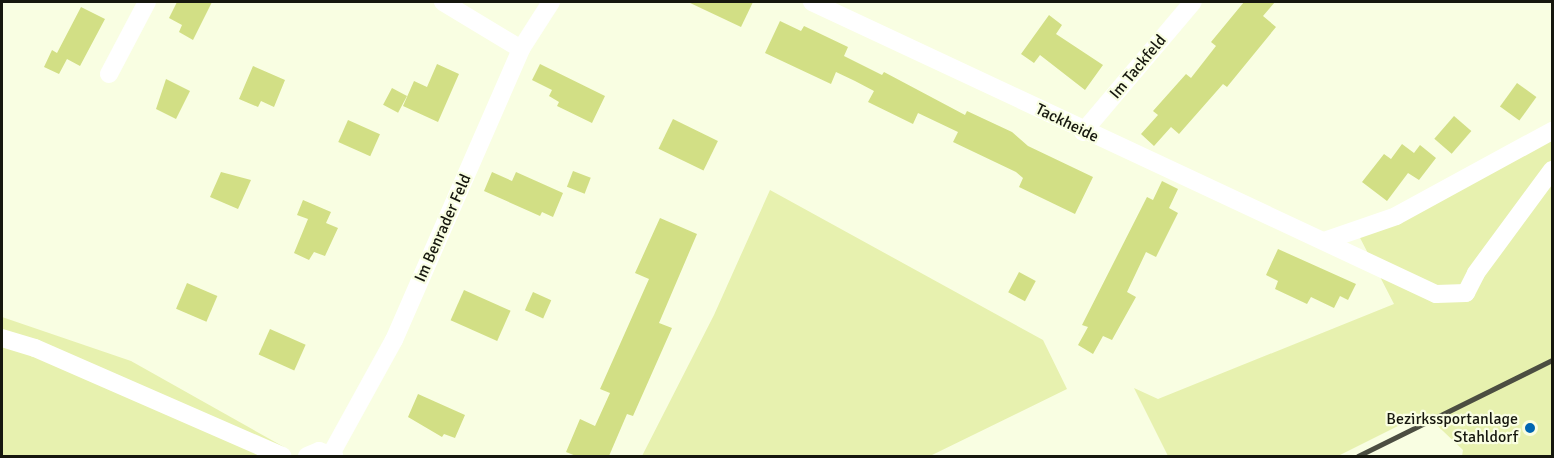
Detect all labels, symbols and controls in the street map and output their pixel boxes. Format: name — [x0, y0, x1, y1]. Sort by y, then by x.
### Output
street label: Im Tackfeld — [1106, 31, 1170, 103]
street label: Tackheide — [1032, 99, 1102, 147]
street label: Im Benrader Feld — [411, 171, 475, 285]
place label: Bezirkssportanlage Stahldorf — [1386, 409, 1518, 447]
marker: Bezirkssportanlage Stahldorf — [1523, 421, 1537, 435]

